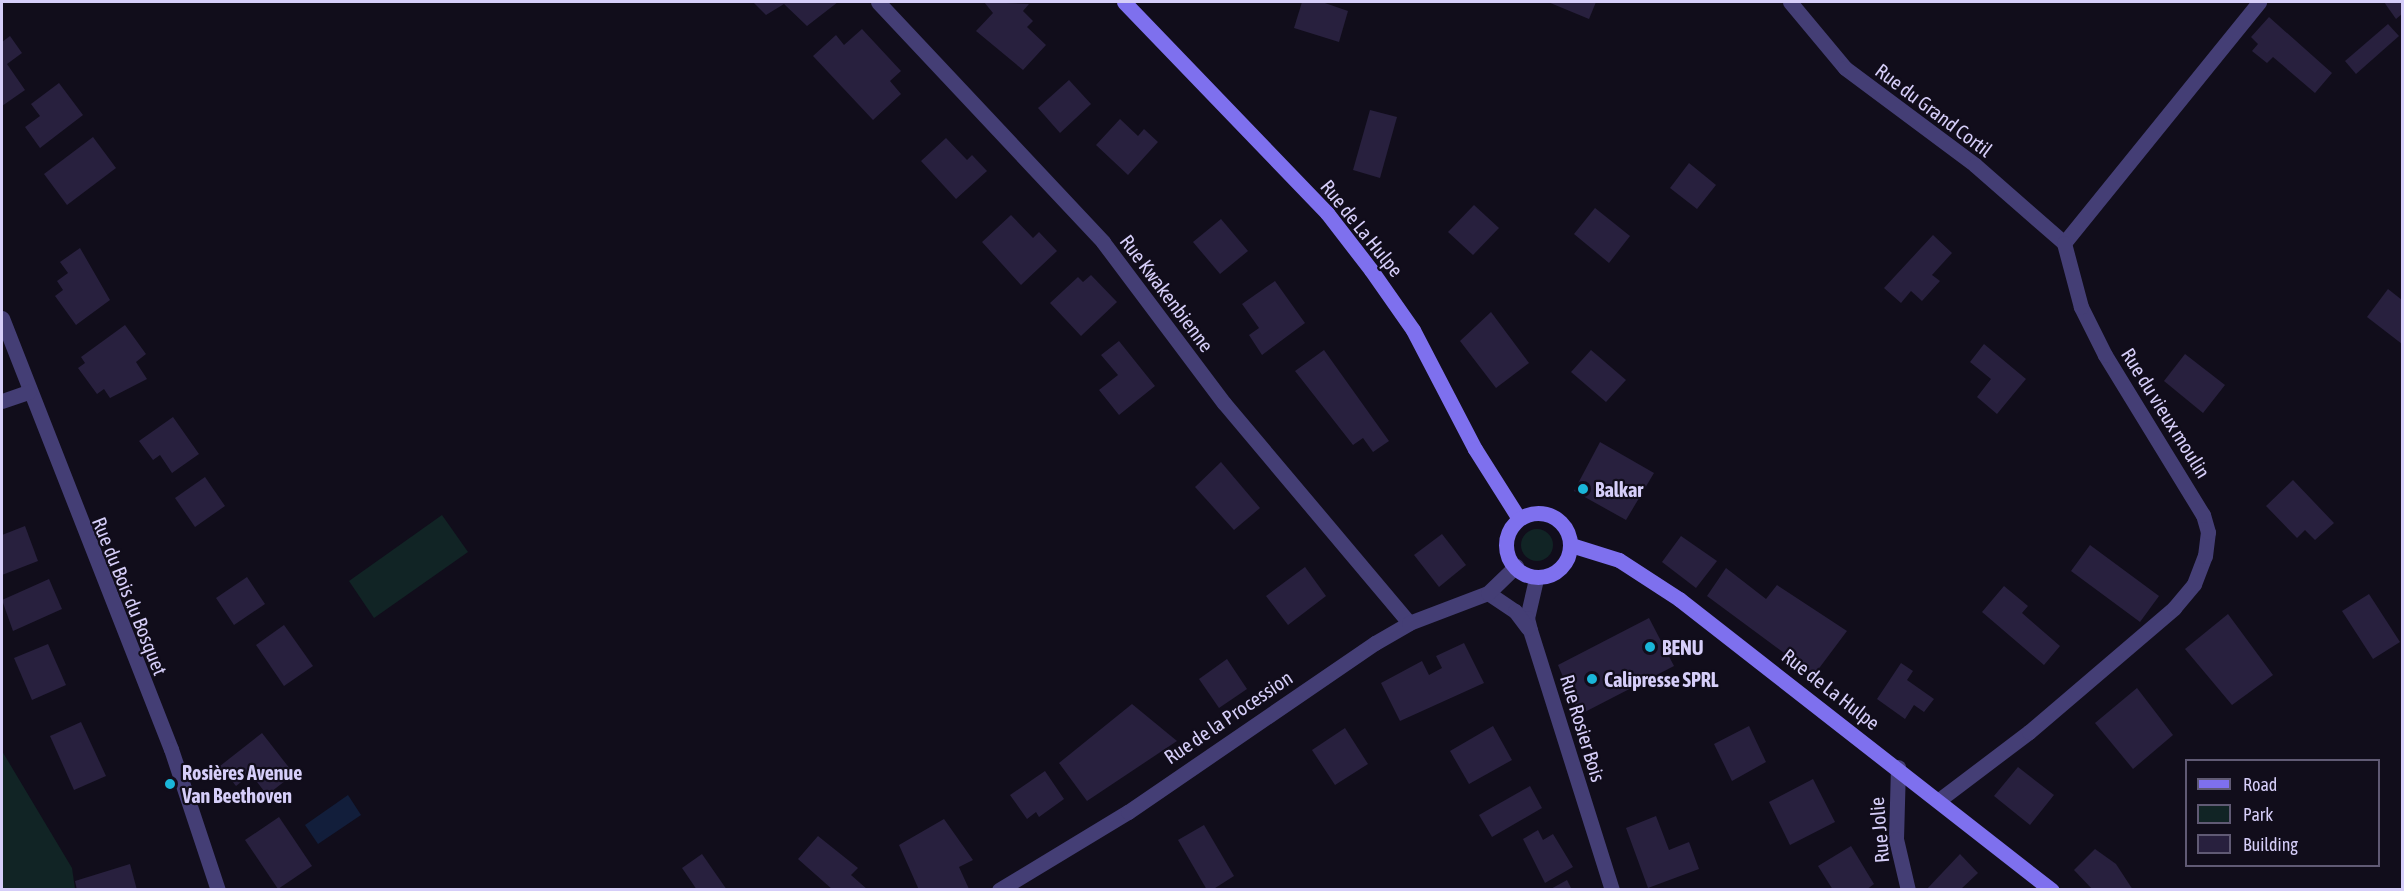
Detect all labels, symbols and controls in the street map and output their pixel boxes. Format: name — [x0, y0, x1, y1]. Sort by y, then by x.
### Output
street label: Rue du Grand Cortil — [1871, 58, 1997, 162]
street label: Rue de La Hulpe — [1316, 175, 1408, 281]
street label: Rue Kwakenbienne — [1115, 230, 1219, 356]
street label: Rue du vieux moulin — [2116, 344, 2216, 482]
place label: Balkar — [1595, 477, 1643, 501]
marker: Balkar — [1576, 482, 1590, 496]
street label: Rue du Bois du Bosquet — [87, 513, 173, 679]
place label: BENU — [1662, 635, 1704, 659]
marker: BENU — [1643, 640, 1657, 654]
street label: Rue de La Hulpe — [1777, 643, 1885, 735]
street label: Rue de la Procession — [1159, 665, 1297, 769]
place label: Calipresse SPRL — [1604, 667, 1719, 691]
street label: Rue Rosier Bois — [1555, 672, 1611, 784]
marker: Calipresse SPRL — [1585, 672, 1599, 686]
legend — [2185, 759, 2380, 867]
place label: Rosières Avenue Van Beethoven — [182, 760, 302, 807]
text: Road — [2243, 774, 2277, 795]
marker: Rosières Avenue Van Beethoven — [163, 777, 177, 791]
street label: Rue Jolie — [1864, 796, 1894, 864]
text: Park — [2243, 804, 2273, 825]
text: Building — [2243, 834, 2298, 855]

